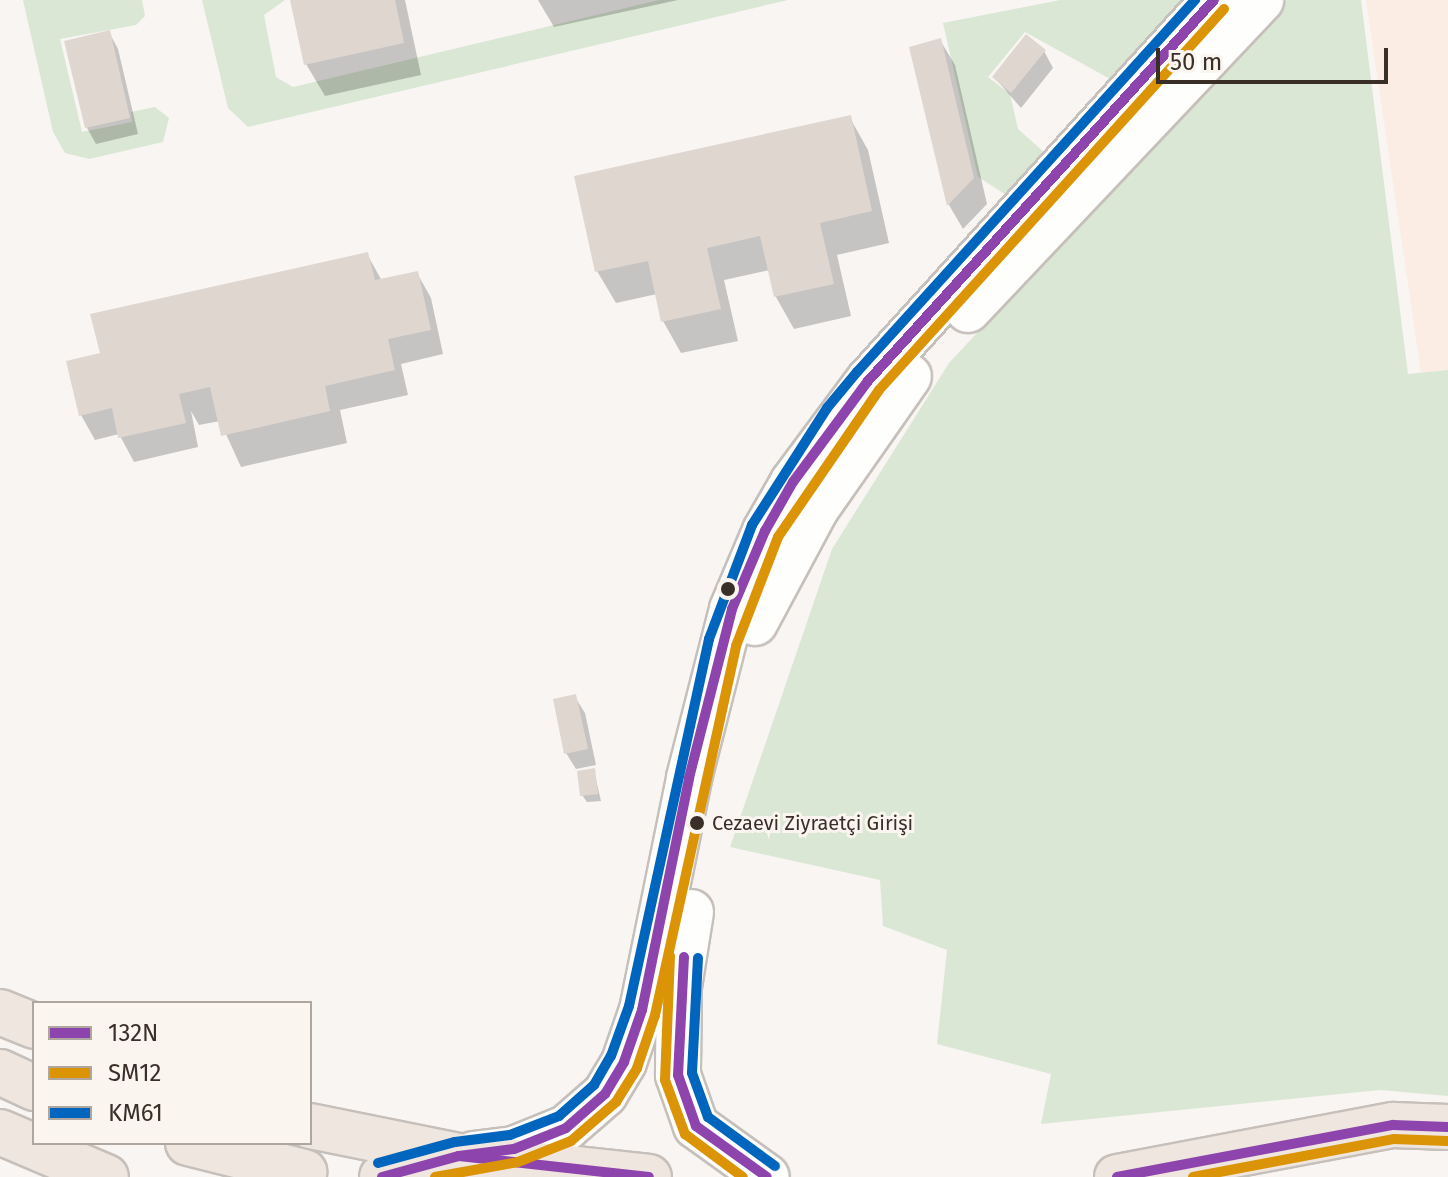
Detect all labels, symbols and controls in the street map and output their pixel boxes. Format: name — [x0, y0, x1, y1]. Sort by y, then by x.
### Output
scale bar — [1160, 32, 1392, 82]
text: 50 m — [1170, 48, 1222, 76]
unlabelled marker — [720, 581, 736, 597]
place label: Cezaevi Ziyraetçi Girişi — [712, 811, 913, 835]
marker: Cezaevi Ziyraetçi Girişi — [689, 815, 705, 831]
legend — [32, 1001, 312, 1145]
text: 132N — [108, 1019, 158, 1047]
text: SM12 — [108, 1059, 161, 1087]
text: KM61 — [108, 1099, 163, 1127]

